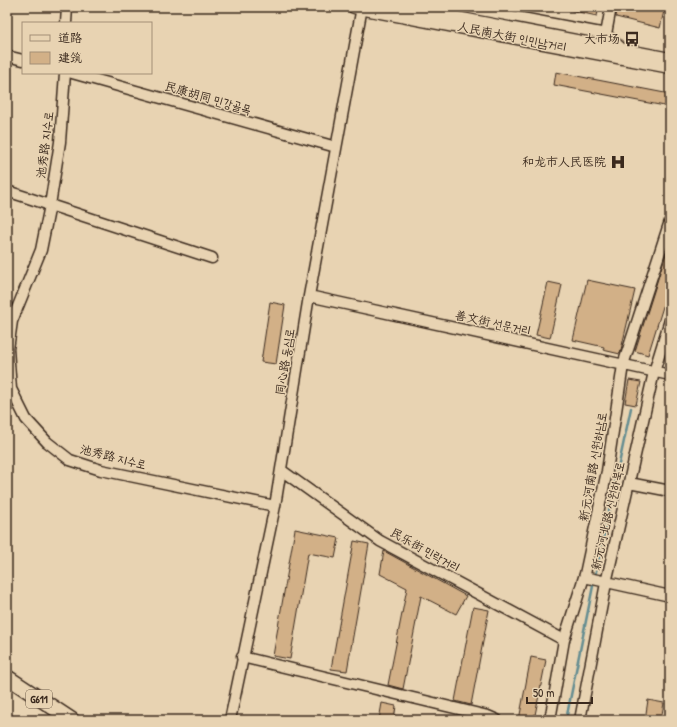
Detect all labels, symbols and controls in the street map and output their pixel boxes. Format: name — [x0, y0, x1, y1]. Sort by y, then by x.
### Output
street label: 人民南大街 인민남거리 — [456, 18, 568, 55]
legend — [22, 22, 152, 74]
text: 道路 — [58, 29, 82, 46]
place label: 大市场 — [584, 30, 620, 47]
bus stop icon: 大市场 — [623, 30, 641, 48]
text: 建筑 — [58, 49, 82, 66]
street label: 民康胡同 민강골목 — [163, 77, 253, 118]
street label: 池秀路 지수로 — [32, 110, 57, 180]
place label: 和龙市人民医院 — [522, 153, 606, 170]
hospital icon: 和龙市人民医院 — [609, 153, 627, 171]
street label: 善文街 선문거리 — [453, 306, 533, 339]
street label: 同心路 동심로 — [271, 327, 298, 397]
street label: 新元河南路 신원하남로 — [574, 411, 611, 523]
street label: 池秀路 지수로 — [78, 440, 148, 473]
street label: 新元河北路 신원하북로 — [587, 460, 628, 572]
street label: 民乐街 민락거리 — [387, 523, 463, 576]
scale bar — [527, 679, 592, 705]
text: 50 m — [533, 684, 554, 701]
road number: G611 — [26, 690, 52, 708]

